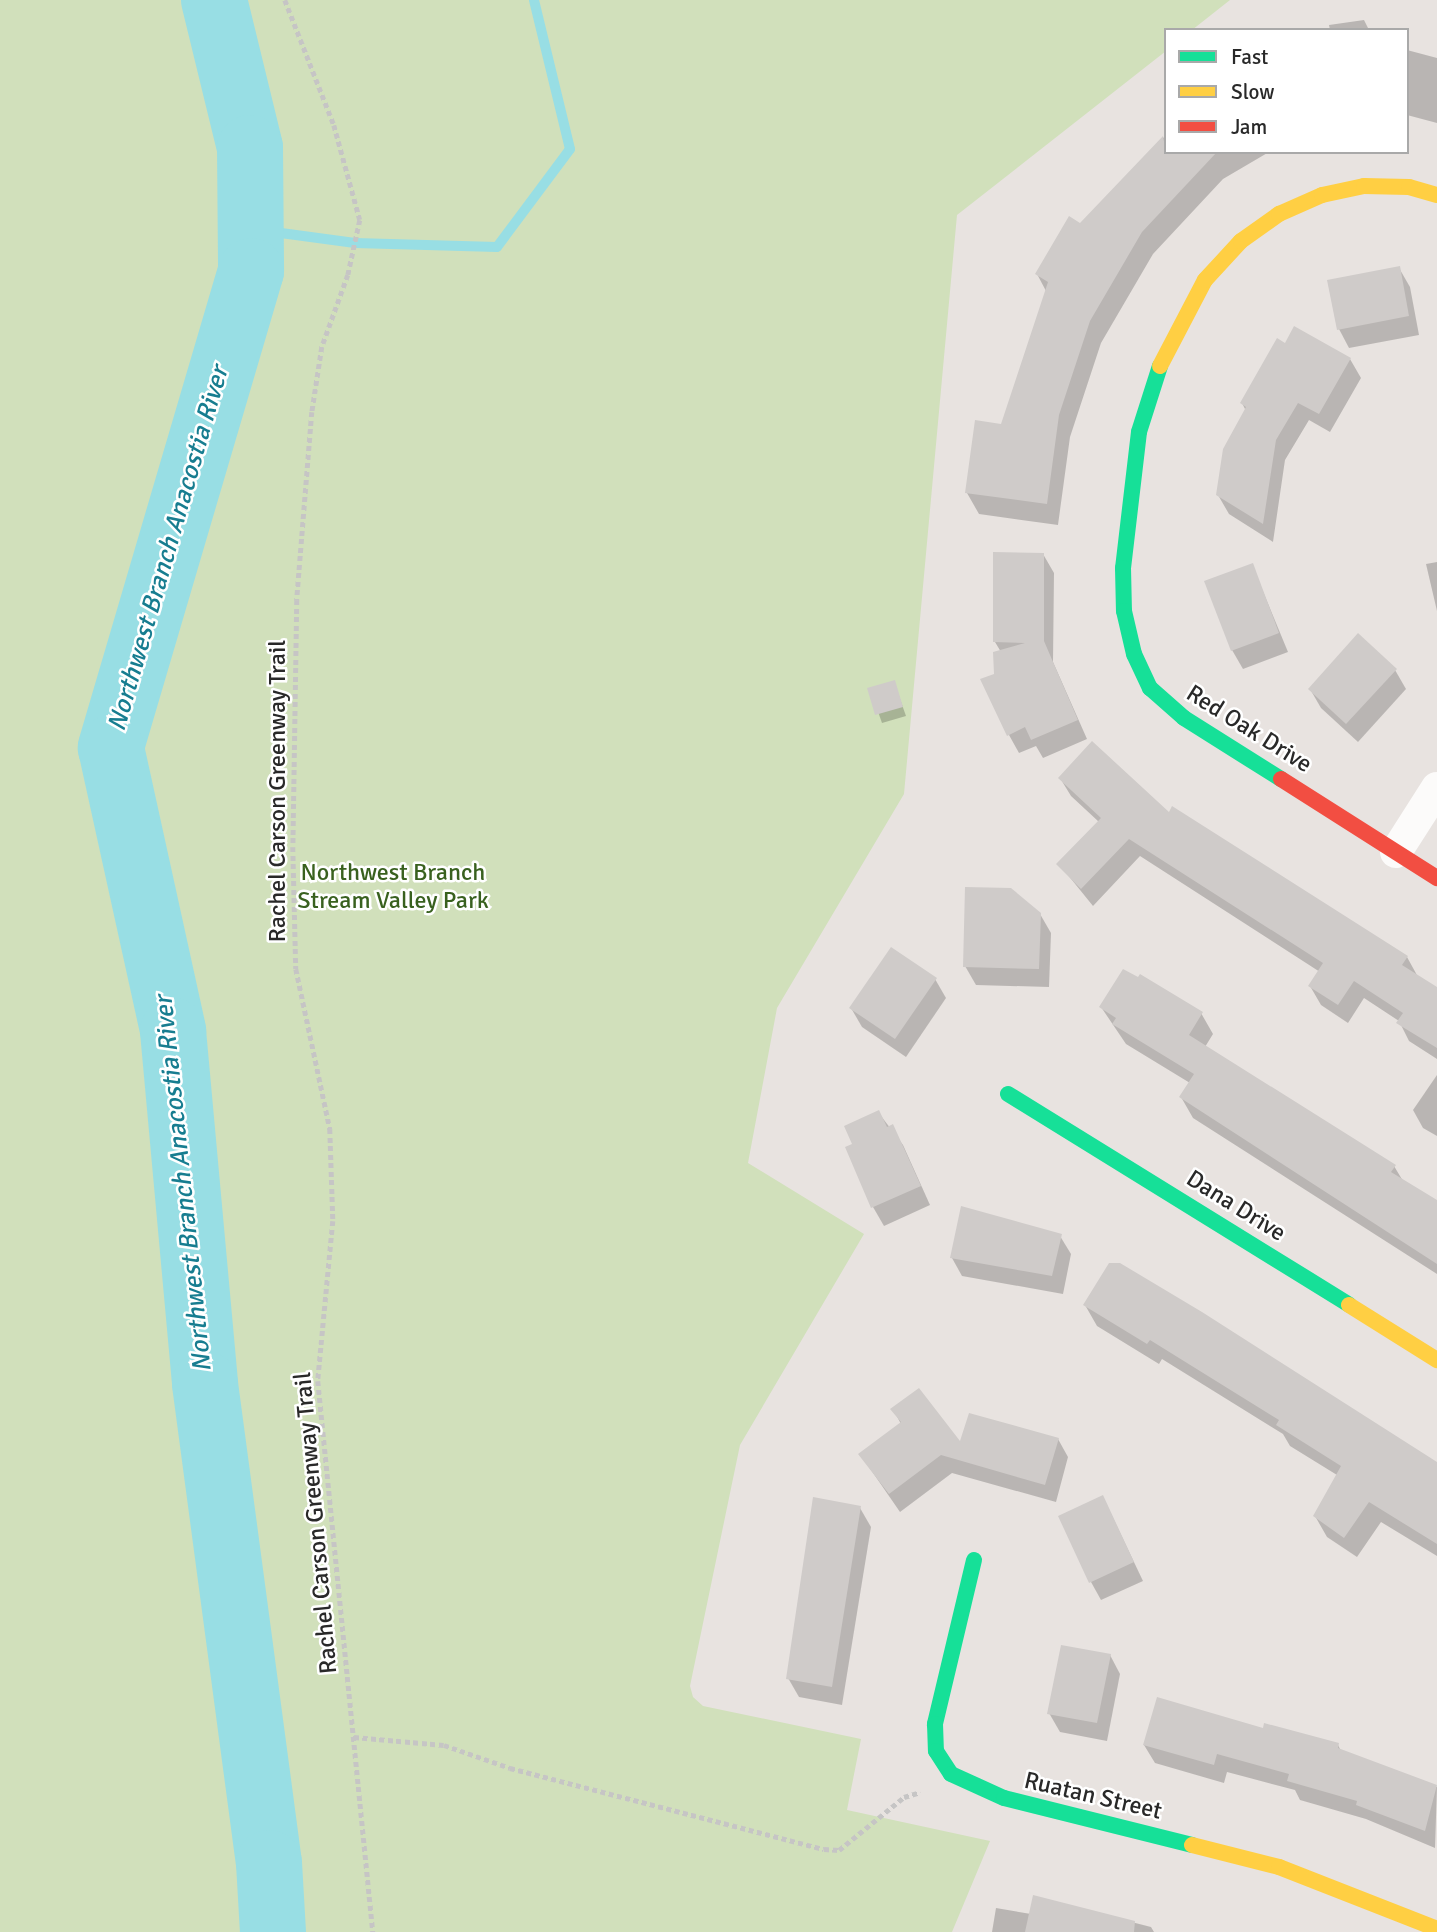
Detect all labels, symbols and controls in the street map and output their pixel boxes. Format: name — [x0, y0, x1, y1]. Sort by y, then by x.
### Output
legend — [1164, 28, 1409, 154]
text: Fast — [1231, 44, 1268, 70]
text: Slow — [1231, 79, 1275, 105]
text: Jam — [1231, 114, 1267, 140]
water label: Northwest Branch Anacostia River — [102, 363, 236, 735]
street label: Rachel Carson Greenway Trail — [264, 640, 292, 942]
street label: Red Oak Drive — [1181, 679, 1317, 779]
park label: Northwest Branch Stream Valley Park — [297, 859, 489, 915]
water label: Northwest Branch Anacostia River — [149, 994, 219, 1374]
street label: Dana Drive — [1181, 1164, 1291, 1248]
street label: Rachel Carson Greenway Trail — [288, 1371, 344, 1675]
street label: Ruatan Street — [1021, 1766, 1165, 1826]

